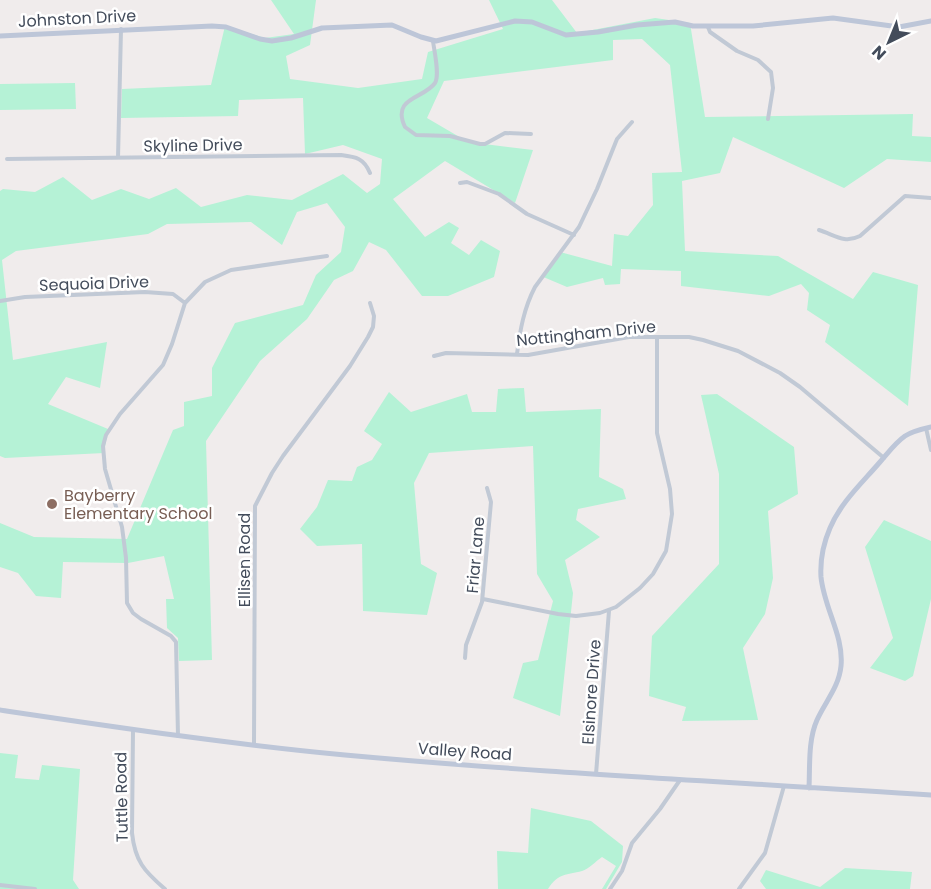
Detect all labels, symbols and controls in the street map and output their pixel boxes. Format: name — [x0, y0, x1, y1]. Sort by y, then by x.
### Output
street label: Johnston Drive — [17, 4, 137, 33]
north arrow — [859, 12, 919, 72]
text: N — [867, 40, 891, 65]
street label: Skyline Drive — [143, 133, 243, 158]
street label: Sequoia Drive — [39, 270, 149, 297]
street label: Nottingham Drive — [515, 315, 657, 352]
place label: Bayberry Elementary School — [64, 484, 212, 525]
marker: Bayberry Elementary School — [45, 497, 59, 511]
street label: Ellisen Road — [233, 513, 256, 607]
street label: Friar Lane — [461, 516, 490, 594]
street label: Elsinore Drive — [576, 639, 607, 745]
street label: Valley Road — [417, 737, 513, 766]
street label: Tuttle Road — [109, 752, 134, 842]

